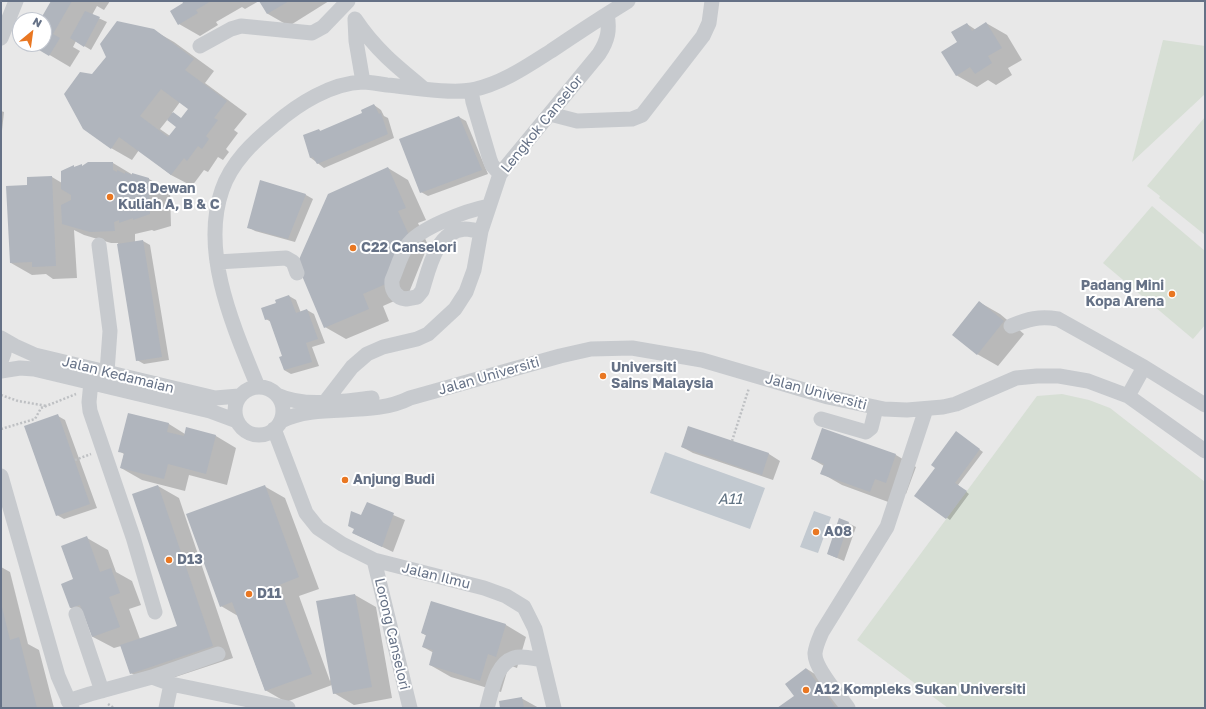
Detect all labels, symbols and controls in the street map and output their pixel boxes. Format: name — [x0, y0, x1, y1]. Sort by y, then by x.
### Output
north arrow — [12, 12, 52, 52]
text: N — [31, 14, 44, 30]
street label: Lengkok Canselor — [498, 72, 586, 176]
place label: C08 Dewan Kuliah A, B & C — [118, 181, 220, 214]
marker: C08 Dewan Kuliah A, B & C — [105, 192, 115, 202]
place label: C22 Canselori — [361, 240, 456, 256]
marker: C22 Canselori — [348, 243, 358, 253]
place label: Padang Mini Kopa Arena — [1081, 278, 1164, 310]
marker: Padang Mini Kopa Arena — [1167, 289, 1177, 299]
street label: Jalan Kedamaian — [60, 353, 176, 397]
street label: Jalan Universiti — [436, 354, 542, 398]
place label: Universiti Sains Malaysia — [611, 360, 713, 392]
street label: Jalan Universiti — [763, 370, 869, 414]
marker: Universiti Sains Malaysia — [598, 371, 608, 381]
place label: Anjung Budi — [353, 472, 435, 488]
marker: Anjung Budi — [340, 475, 350, 485]
water label: A11 — [718, 490, 742, 508]
place label: A08 — [824, 524, 852, 540]
marker: A08 — [811, 527, 821, 537]
place label: D13 — [177, 552, 203, 568]
marker: D13 — [164, 555, 174, 565]
street label: Jalan Ilmu — [400, 559, 472, 593]
street label: Lorong Canselori — [371, 576, 413, 692]
place label: D11 — [257, 586, 281, 602]
marker: D11 — [244, 589, 254, 599]
place label: A12 Kompleks Sukan Universiti — [814, 682, 1026, 698]
marker: A12 Kompleks Sukan Universiti — [801, 685, 811, 695]

